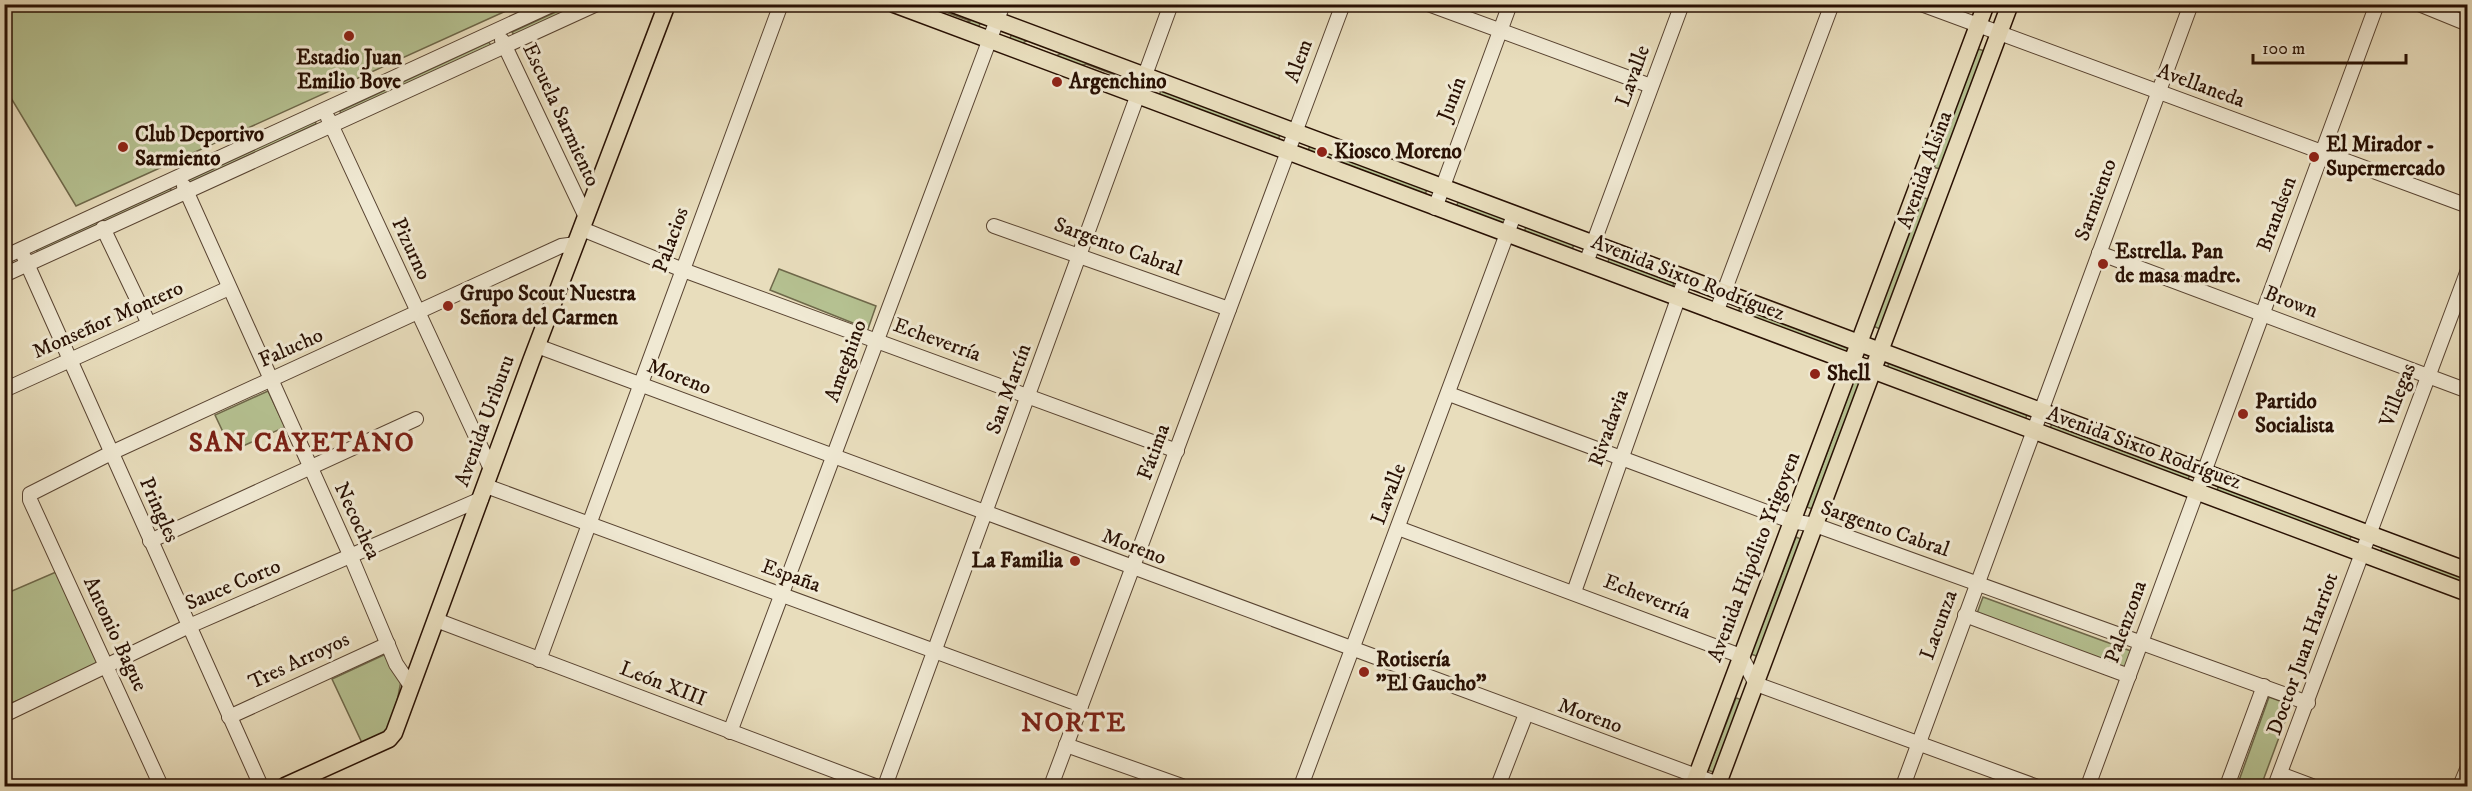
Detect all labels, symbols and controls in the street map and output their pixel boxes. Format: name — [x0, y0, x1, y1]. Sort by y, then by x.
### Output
scale bar — [2253, 27, 2406, 65]
marker: Estadio Juan Emilio Bove — [342, 29, 356, 43]
street label: Alem — [1279, 36, 1319, 86]
text: 100 m — [2262, 38, 2305, 60]
street label: Escuela Sarmiento — [516, 39, 606, 191]
street label: Lavalle — [1610, 41, 1656, 110]
place label: Estadio Juan Emilio Bove — [296, 45, 403, 95]
street label: Avellaneda — [2154, 58, 2248, 114]
place label: Argenchino — [1068, 69, 1167, 95]
street label: Junín — [1431, 73, 1472, 127]
marker: Argenchino — [1050, 75, 1064, 89]
street label: Avenida Alsina — [1892, 108, 1958, 232]
place label: Club Deportivo Sarmiento — [135, 122, 264, 172]
place label: El Mirador - Supermercado — [2326, 132, 2445, 182]
place label: Kiosco Moreno — [1334, 139, 1462, 165]
marker: Club Deportivo Sarmiento — [116, 140, 130, 154]
marker: Kiosco Moreno — [1315, 145, 1329, 159]
marker: El Mirador - Supermercado — [2307, 150, 2321, 164]
street label: Sarmiento — [2069, 155, 2123, 245]
street label: Brandsen — [2251, 173, 2303, 255]
street label: Palacios — [647, 204, 695, 276]
street label: Sargento Cabral — [1050, 212, 1186, 282]
street label: Pizurno — [385, 214, 437, 284]
street label: Avenida Sixto Rodríguez — [1588, 229, 1788, 327]
place label: Estrella. Pan de masa madre. — [2115, 239, 2241, 289]
marker: Estrella. Pan de masa madre. — [2096, 257, 2110, 271]
street label: Monseñor Montero — [28, 275, 188, 365]
street label: Brown — [2260, 280, 2322, 324]
place label: Grupo Scout Nuestra Señora del Carmen — [460, 281, 637, 331]
marker: Grupo Scout Nuestra Señora del Carmen — [441, 299, 455, 313]
street label: Echeverría — [890, 312, 984, 368]
street label: Ameghino — [819, 316, 873, 406]
street label: Falucho — [255, 322, 327, 374]
street label: San Martín — [981, 340, 1037, 438]
street label: Avenida Uriburu — [449, 352, 521, 490]
street label: Moreno — [643, 353, 715, 401]
street label: Villegas — [2374, 360, 2422, 431]
place label: Shell — [1827, 361, 1871, 387]
marker: Shell — [1808, 367, 1822, 381]
street label: Rivadavia — [1583, 386, 1635, 470]
place label: Partido Socialista — [2255, 389, 2335, 439]
street label: Avenida Sixto Rodríguez — [2043, 401, 2245, 495]
marker: Partido Socialista — [2236, 407, 2250, 421]
street label: Fátima — [1132, 420, 1176, 484]
district label: SAN CAYETANO — [189, 426, 415, 460]
street label: Avenida Hipólito Yrigoyen — [1702, 448, 1806, 666]
street label: Lavalle — [1366, 459, 1413, 528]
street label: Pringles — [133, 473, 185, 547]
street label: Necochea — [328, 478, 386, 564]
street label: Sargento Cabral — [1817, 495, 1954, 563]
street label: Moreno — [1098, 523, 1170, 571]
place label: La Familia — [971, 548, 1064, 574]
street label: Sauce Corto — [181, 553, 285, 617]
street label: España — [758, 553, 824, 599]
marker: La Familia — [1068, 554, 1082, 568]
street label: Echeverría — [1600, 568, 1694, 626]
street label: Doctor Juan Harriot — [2262, 569, 2345, 739]
street label: Antonio Bague — [77, 573, 153, 696]
street label: Palenzona — [2099, 577, 2153, 667]
street label: Lacunza — [1914, 587, 1964, 663]
street label: Tres Arroyos — [245, 626, 353, 696]
place label: Rotisería "El Gaucho" — [1376, 647, 1487, 697]
street label: León XIII — [616, 656, 710, 712]
marker: Rotisería "El Gaucho" — [1357, 665, 1371, 679]
street label: Moreno — [1554, 692, 1626, 740]
district label: NORTE — [1021, 706, 1127, 740]

